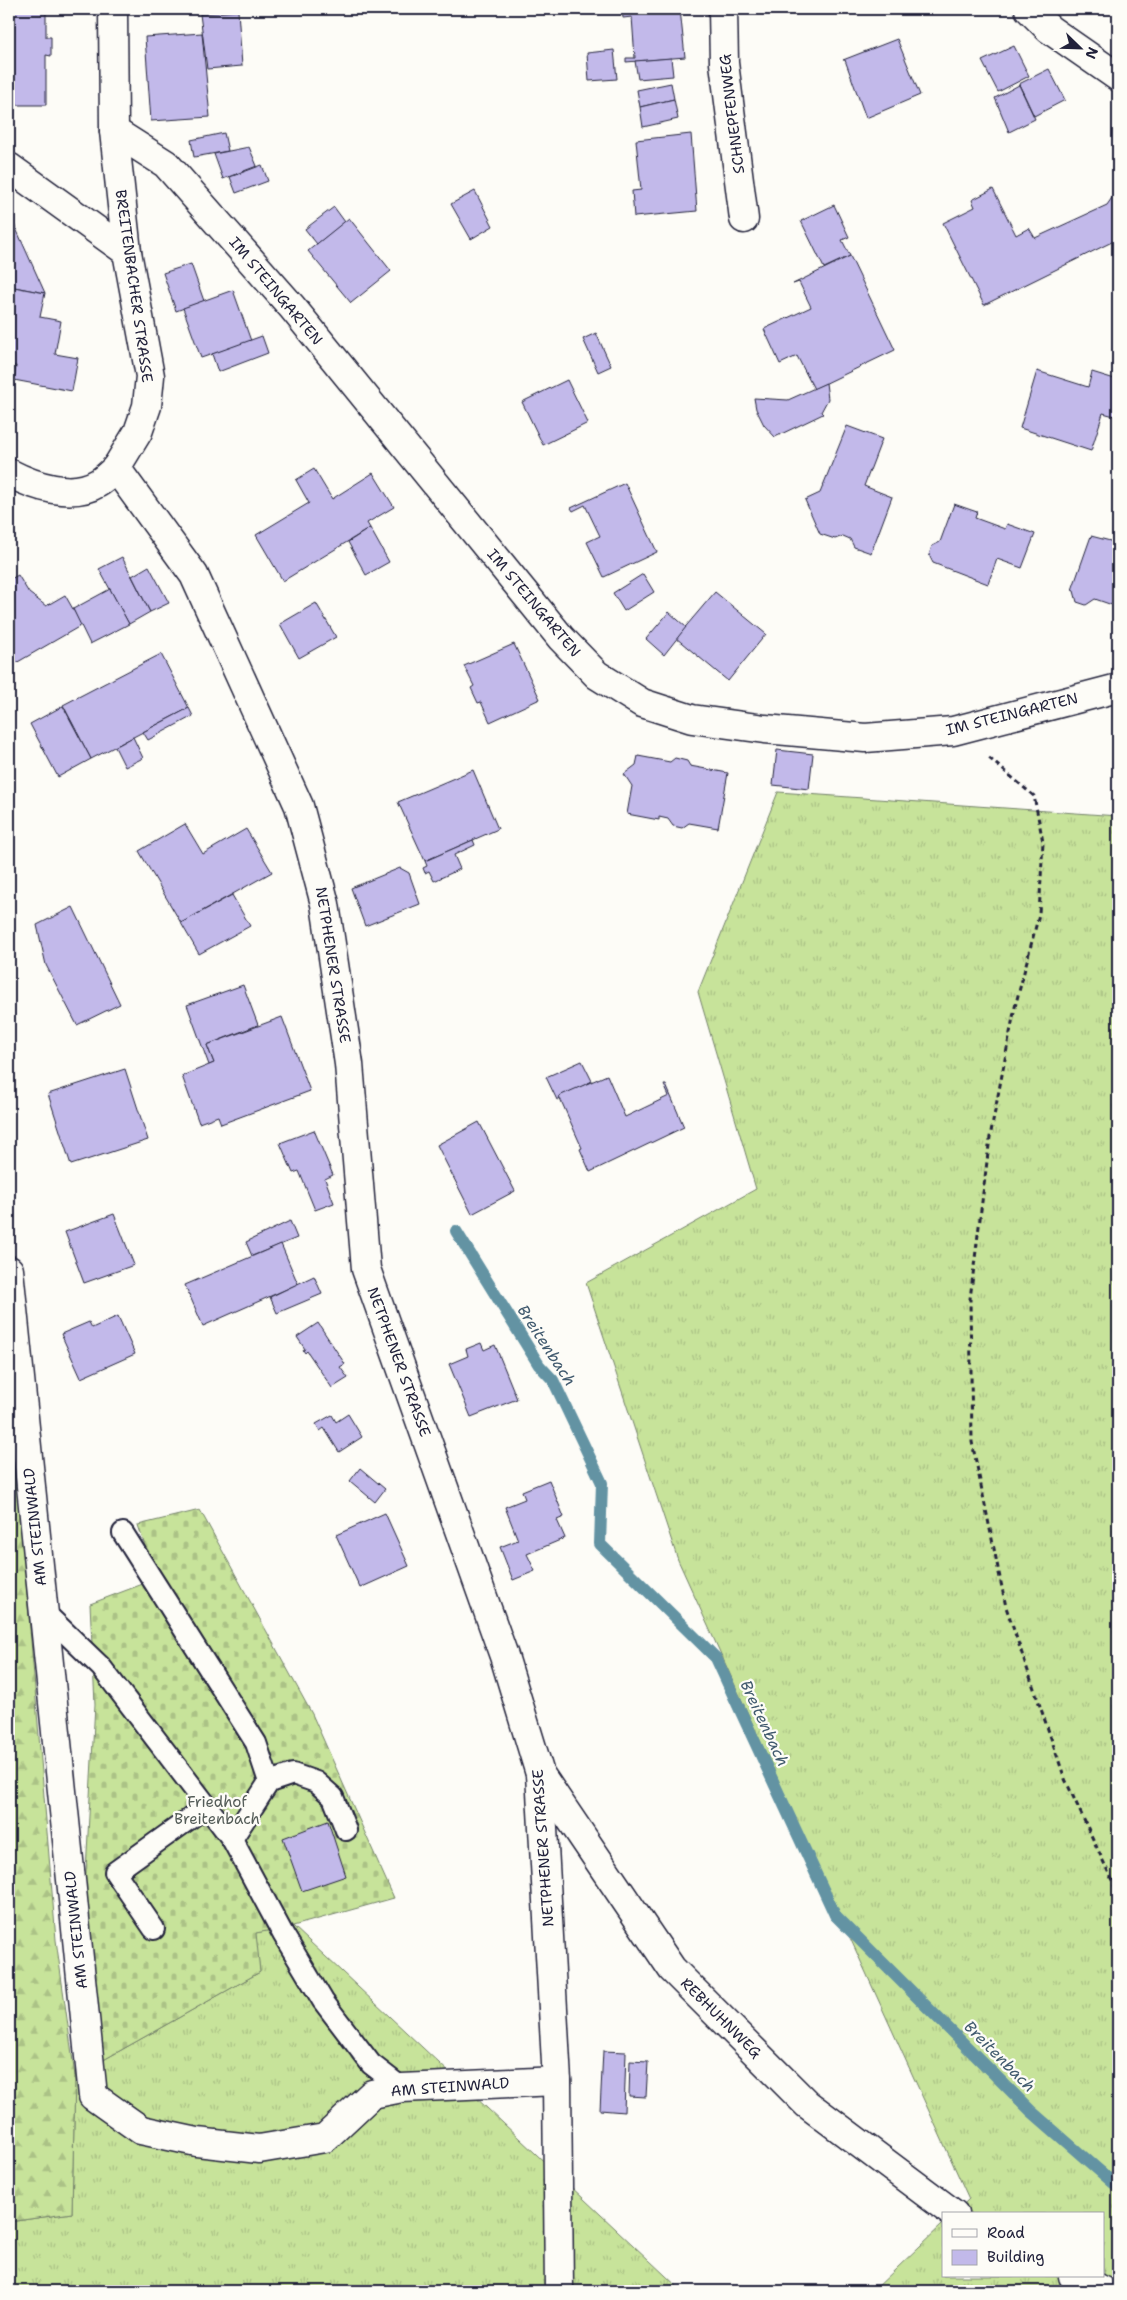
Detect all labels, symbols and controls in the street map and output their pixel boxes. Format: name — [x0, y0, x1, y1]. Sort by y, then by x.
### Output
north arrow — [1054, 22, 1104, 72]
text: N — [1082, 44, 1102, 62]
street label: SCHNEPFENWEG — [715, 53, 749, 175]
street label: BREITENBACHER STRASSE — [111, 188, 157, 384]
street label: IM STEINGARTEN — [225, 233, 327, 349]
street label: IM STEINGARTEN — [483, 545, 585, 661]
street label: IM STEINGARTEN — [944, 688, 1080, 740]
street label: NETPHENER STRASSE — [311, 885, 355, 1045]
street label: NETPHENER STRASSE — [363, 1284, 435, 1440]
water label: Breitenbach — [513, 1301, 581, 1390]
street label: AM STEINWALD — [19, 1467, 51, 1587]
water label: Breitenbach — [735, 1677, 794, 1770]
street label: NETPHENER STRASSE — [528, 1769, 558, 1927]
park label: Friedhof Breitenbach — [174, 1792, 260, 1829]
street label: AM STEINWALD — [60, 1870, 92, 1990]
street label: REBHUHNWEG — [676, 1973, 766, 2063]
water label: Breitenbach — [959, 2016, 1040, 2097]
street label: AM STEINWALD — [390, 2073, 510, 2101]
legend — [942, 2212, 1104, 2278]
text: Road — [987, 2223, 1025, 2243]
text: Building — [987, 2247, 1044, 2267]

